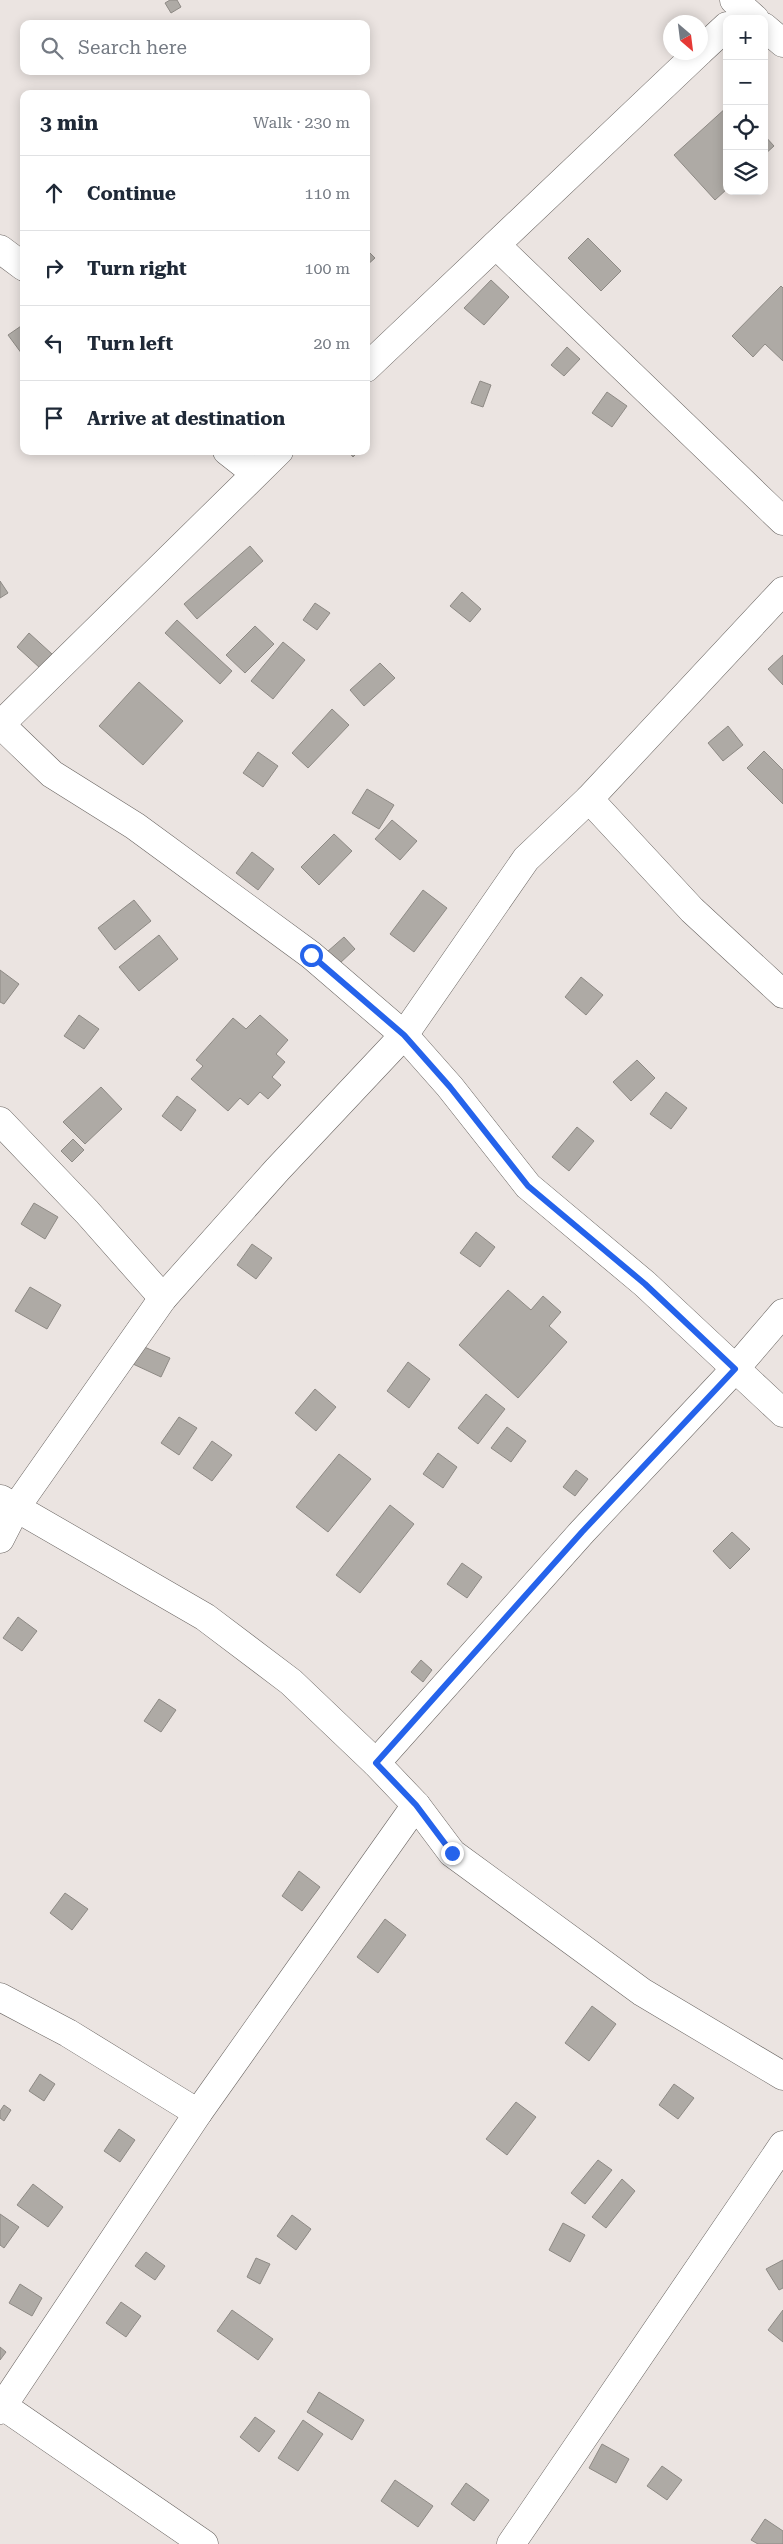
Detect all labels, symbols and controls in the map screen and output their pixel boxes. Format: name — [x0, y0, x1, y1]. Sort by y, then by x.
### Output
north arrow — [663, 15, 708, 60]
map controls — [723, 15, 768, 195]
button: + — [723, 15, 768, 60]
search box — [20, 20, 370, 75]
icon: search — [38, 34, 66, 62]
text: Search here — [78, 36, 187, 59]
button: − — [723, 60, 768, 105]
button: locate — [723, 105, 768, 150]
text: 3 min — [40, 111, 98, 135]
text: Walk · 230 m — [253, 113, 350, 132]
button: layers — [723, 150, 768, 195]
icon: ahead — [40, 179, 68, 207]
text: Continue — [87, 182, 176, 205]
text: 110 m — [304, 184, 350, 203]
icon: right — [40, 254, 68, 282]
text: Turn right — [87, 257, 187, 280]
text: 100 m — [304, 259, 350, 278]
icon: left — [40, 329, 68, 357]
text: Turn left — [87, 332, 173, 355]
text: 20 m — [313, 334, 350, 353]
icon: arrive — [40, 404, 68, 432]
text: Arrive at destination — [87, 407, 285, 430]
route start — [300, 944, 323, 967]
route end — [441, 1842, 464, 1865]

